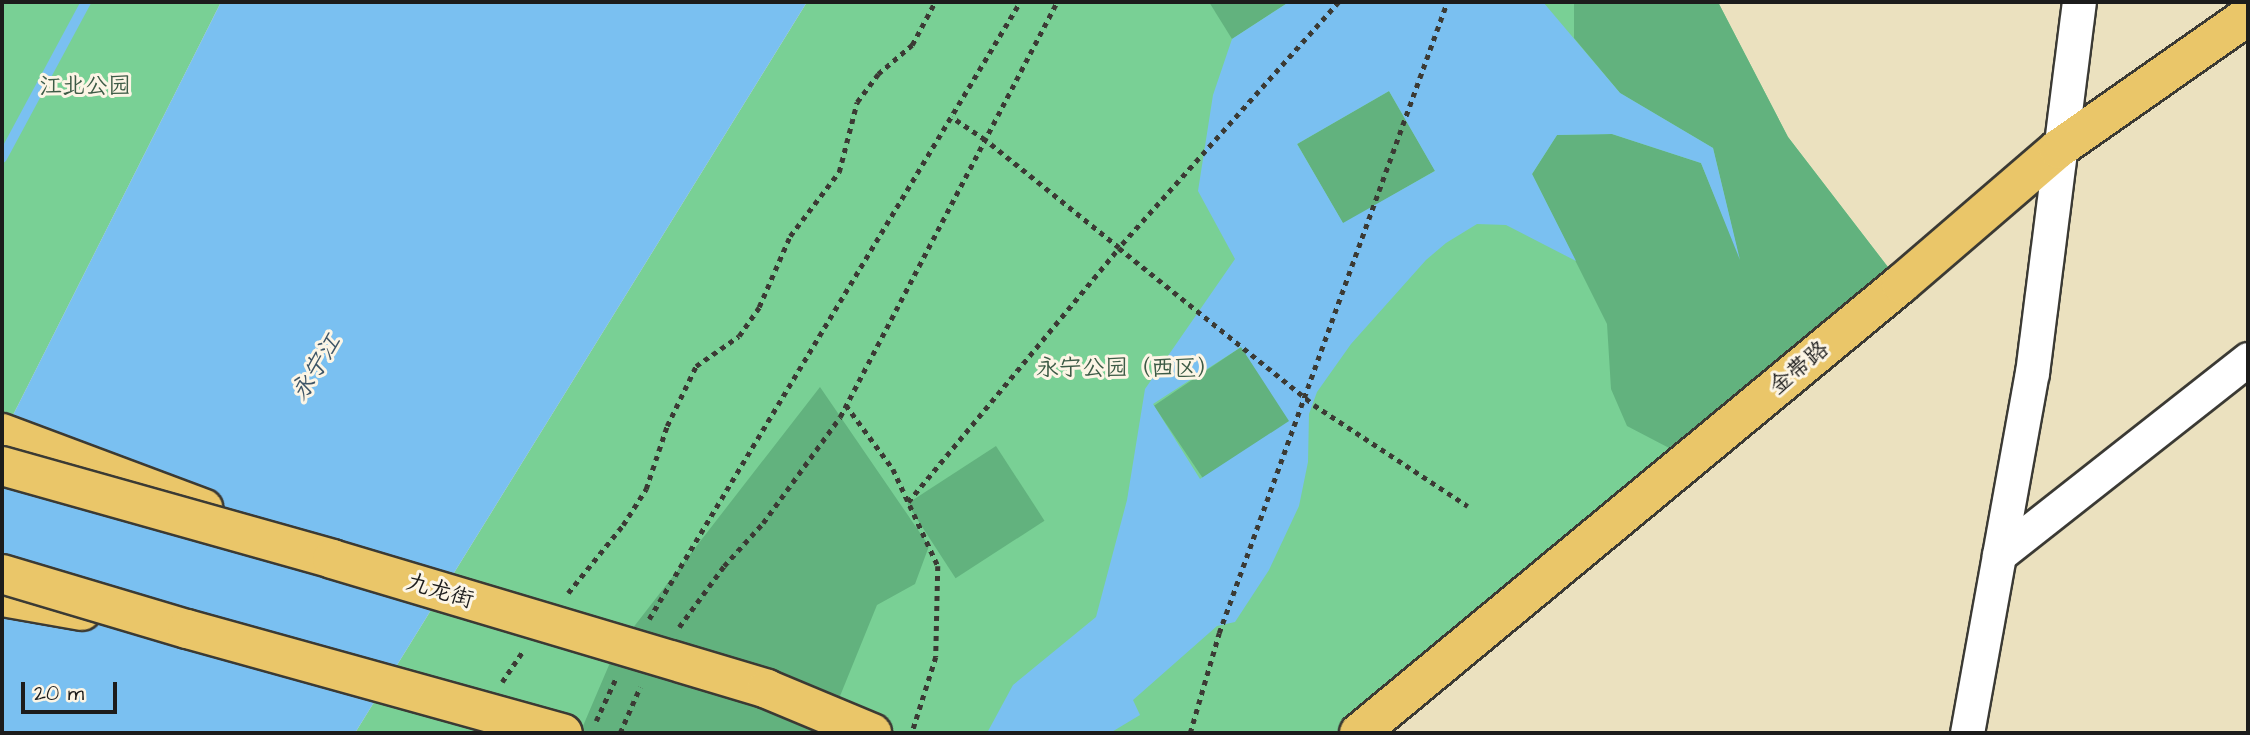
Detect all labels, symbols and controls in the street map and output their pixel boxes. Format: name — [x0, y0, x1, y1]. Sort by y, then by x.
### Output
park label: 江北公园 — [39, 72, 131, 100]
water label: 永宁江 — [286, 330, 348, 406]
street label: 金带路 — [1764, 335, 1834, 401]
park label: 永宁公园（西区） — [1036, 354, 1220, 382]
street label: 九龙街 — [403, 568, 477, 614]
scale bar — [24, 668, 121, 712]
text: 20 m — [34, 679, 84, 708]

